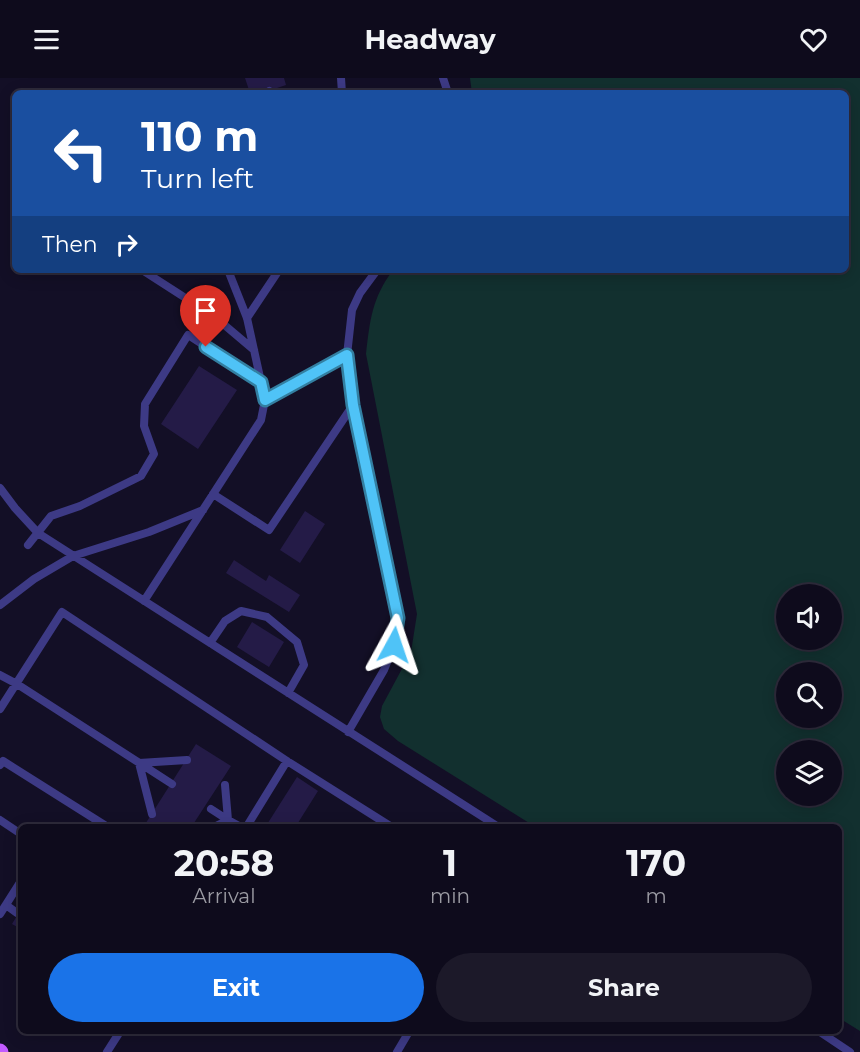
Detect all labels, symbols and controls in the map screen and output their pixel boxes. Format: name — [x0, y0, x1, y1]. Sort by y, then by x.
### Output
icon: menu — [30, 23, 63, 56]
text: Headway — [364, 23, 496, 56]
icon: heart — [797, 23, 830, 56]
text: 110 m — [141, 110, 258, 162]
icon: left — [42, 114, 120, 192]
text: Turn left — [141, 162, 254, 195]
icon: right — [110, 228, 143, 261]
text: Then — [42, 231, 98, 258]
pin — [180, 285, 231, 347]
icon: arrive — [189, 294, 222, 327]
map controls — [776, 584, 842, 806]
button: sound — [776, 584, 842, 650]
position arrow — [362, 613, 426, 677]
button: search — [776, 662, 842, 728]
button: layers — [776, 740, 842, 806]
text: 20:58 — [174, 841, 274, 885]
text: 1 — [443, 841, 457, 885]
text: 170 — [626, 841, 686, 885]
text: Arrival — [192, 884, 256, 908]
text: min — [430, 884, 470, 908]
text: m — [645, 884, 667, 908]
button: Exit — [48, 953, 424, 1022]
button: Share — [436, 953, 812, 1022]

